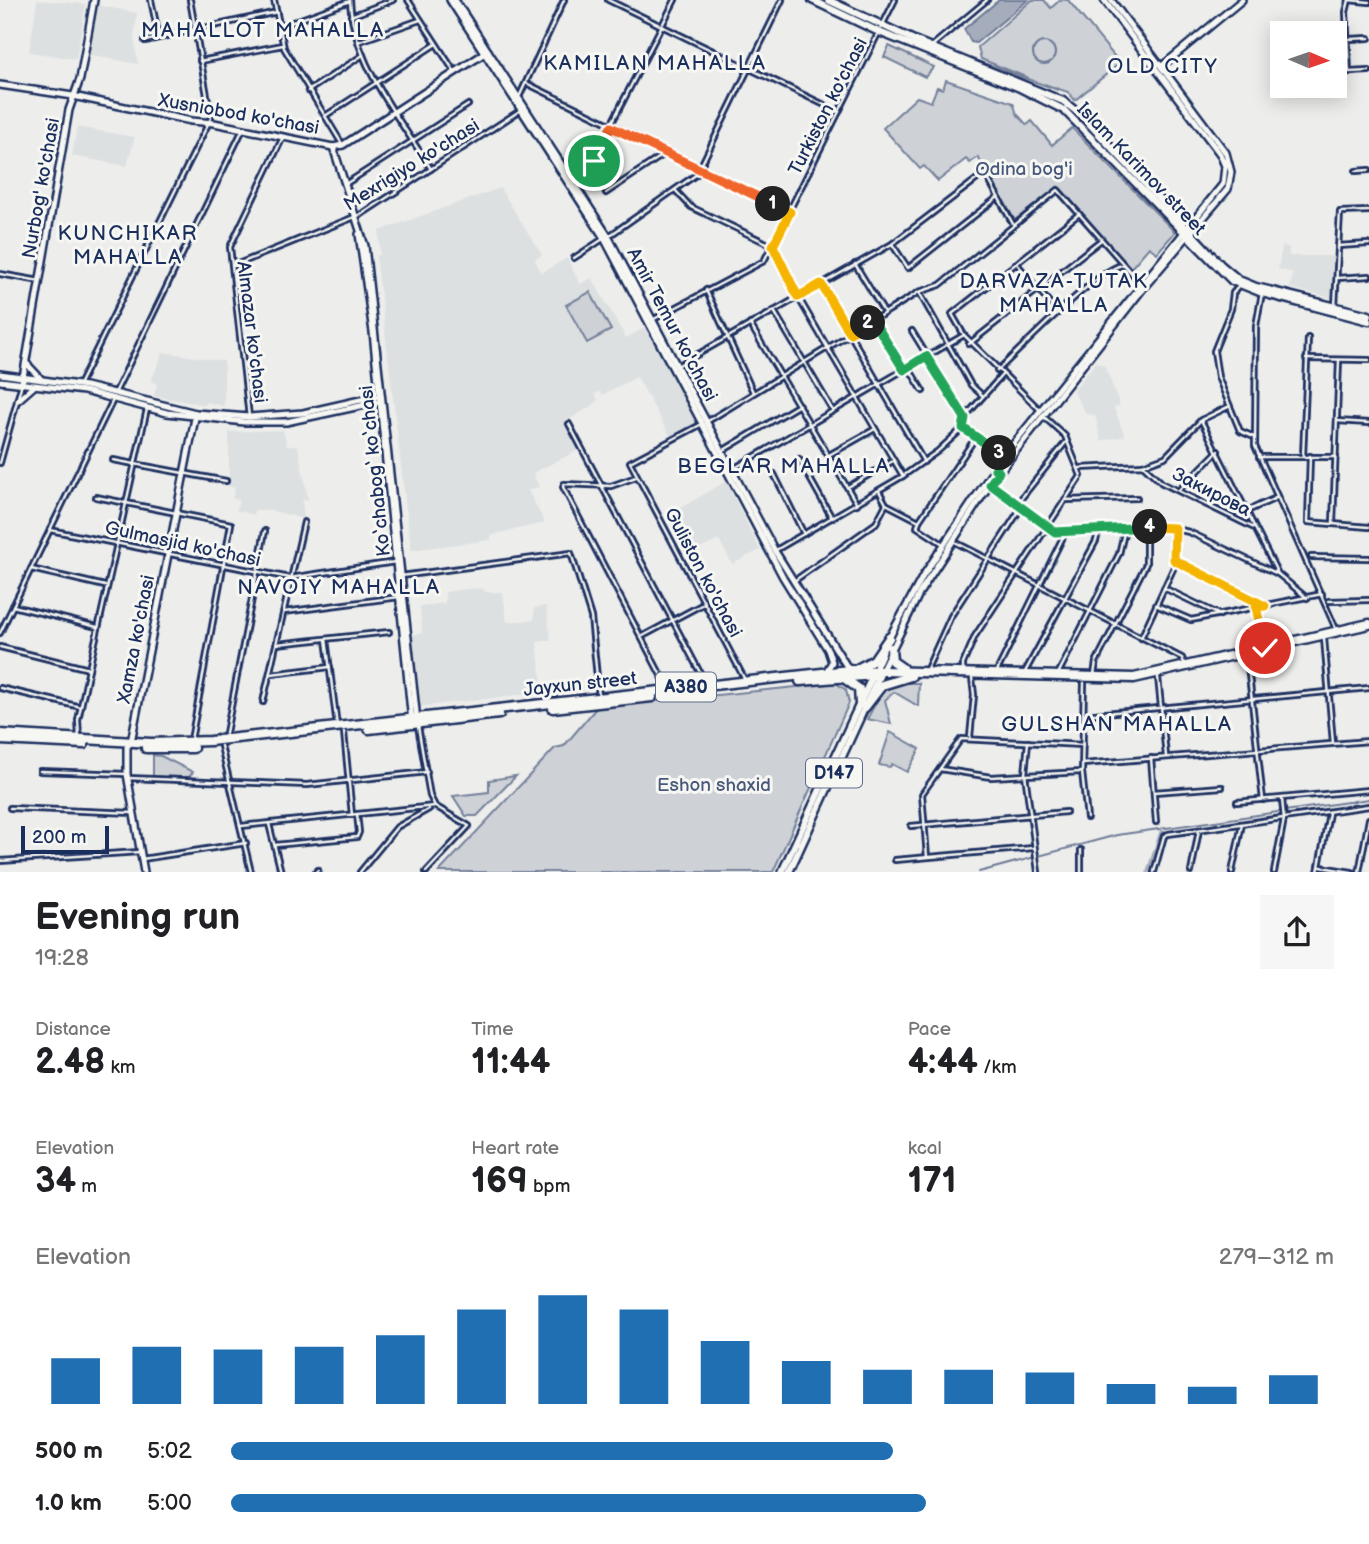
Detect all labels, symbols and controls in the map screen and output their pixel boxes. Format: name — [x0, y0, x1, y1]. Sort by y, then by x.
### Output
district label: MAHALLOT MAHALLA — [141, 18, 385, 43]
north arrow — [1270, 21, 1348, 98]
map controls — [1270, 21, 1347, 98]
street label: Turkiston ko'chasi — [784, 34, 873, 179]
district label: KAMILAN MAHALLA — [543, 51, 767, 76]
district label: OLD CITY — [1107, 54, 1219, 79]
street label: Xusniobod ko'chasi — [156, 89, 321, 140]
street label: Islam Karimov street — [1072, 98, 1210, 240]
street label: Mexrigiyo ko'chasi — [340, 114, 484, 216]
street label: Nurbog' ko'chasi — [18, 116, 65, 260]
pin — [564, 131, 624, 191]
icon: arrive — [575, 142, 613, 180]
park label: Odina bog'i — [975, 158, 1073, 181]
pin: 1 — [756, 186, 790, 222]
text: 1 — [769, 192, 777, 215]
district label: KUNCHIKAR MAHALLA — [58, 221, 198, 270]
street label: Amir Temur ko'chasi — [621, 244, 722, 405]
street label: Almazar ko'chasi — [231, 260, 272, 404]
district label: DARVAZA-TUTAK MAHALLA — [960, 269, 1148, 318]
pin: 2 — [850, 306, 886, 340]
text: 2 — [862, 311, 873, 334]
street label: Ko‘chabog‘ ko‘chasi — [355, 384, 396, 558]
pin: 3 — [982, 435, 1016, 470]
text: 3 — [993, 441, 1004, 464]
district label: BEGLAR MAHALLA — [677, 454, 891, 479]
street label: Закирова — [1168, 463, 1254, 522]
street label: Guliston ko'chasi — [659, 504, 747, 641]
pin: 4 — [1132, 510, 1168, 544]
text: 4 — [1144, 515, 1155, 538]
street label: Gulmasjid ko'chasi — [103, 517, 263, 572]
street label: Xamza ko'chasi — [113, 573, 160, 706]
district label: NAVOIY MAHALLA — [237, 575, 441, 600]
pin — [1235, 618, 1295, 678]
icon: check — [1246, 629, 1284, 667]
street label: Jayxun street — [522, 667, 638, 702]
road number: A380 — [656, 672, 716, 702]
district label: GULSHAN MAHALLA — [1001, 712, 1233, 737]
road number: D147 — [806, 758, 862, 788]
park label: Eshon shaxid — [657, 774, 771, 797]
scale bar — [21, 823, 108, 855]
text: 200 m — [32, 826, 86, 849]
text: Evening run — [35, 895, 240, 940]
button: share — [1260, 895, 1334, 969]
text: 19:28 — [35, 944, 89, 972]
text: Distance — [35, 1018, 111, 1041]
text: Time — [471, 1018, 513, 1041]
text: Pace — [908, 1018, 951, 1041]
text: 2.48 — [35, 1041, 105, 1084]
text: 11:44 — [471, 1041, 550, 1084]
text: 4:44 — [908, 1041, 978, 1084]
text: km — [105, 1056, 135, 1079]
text: /km — [978, 1056, 1017, 1079]
text: Elevation — [35, 1137, 114, 1160]
text: Heart rate — [471, 1137, 559, 1160]
text: kcal — [908, 1137, 942, 1160]
text: 34 — [35, 1160, 76, 1203]
text: 169 — [471, 1160, 528, 1203]
text: 171 — [908, 1160, 956, 1203]
text: m — [76, 1175, 97, 1198]
text: bpm — [528, 1175, 570, 1198]
text: Elevation — [35, 1243, 131, 1271]
text: 279–312 m — [1219, 1243, 1334, 1271]
text: 500 m — [35, 1437, 103, 1465]
text: 5:02 — [147, 1437, 192, 1465]
text: 1.0 km — [35, 1489, 102, 1517]
text: 5:00 — [147, 1489, 192, 1517]

